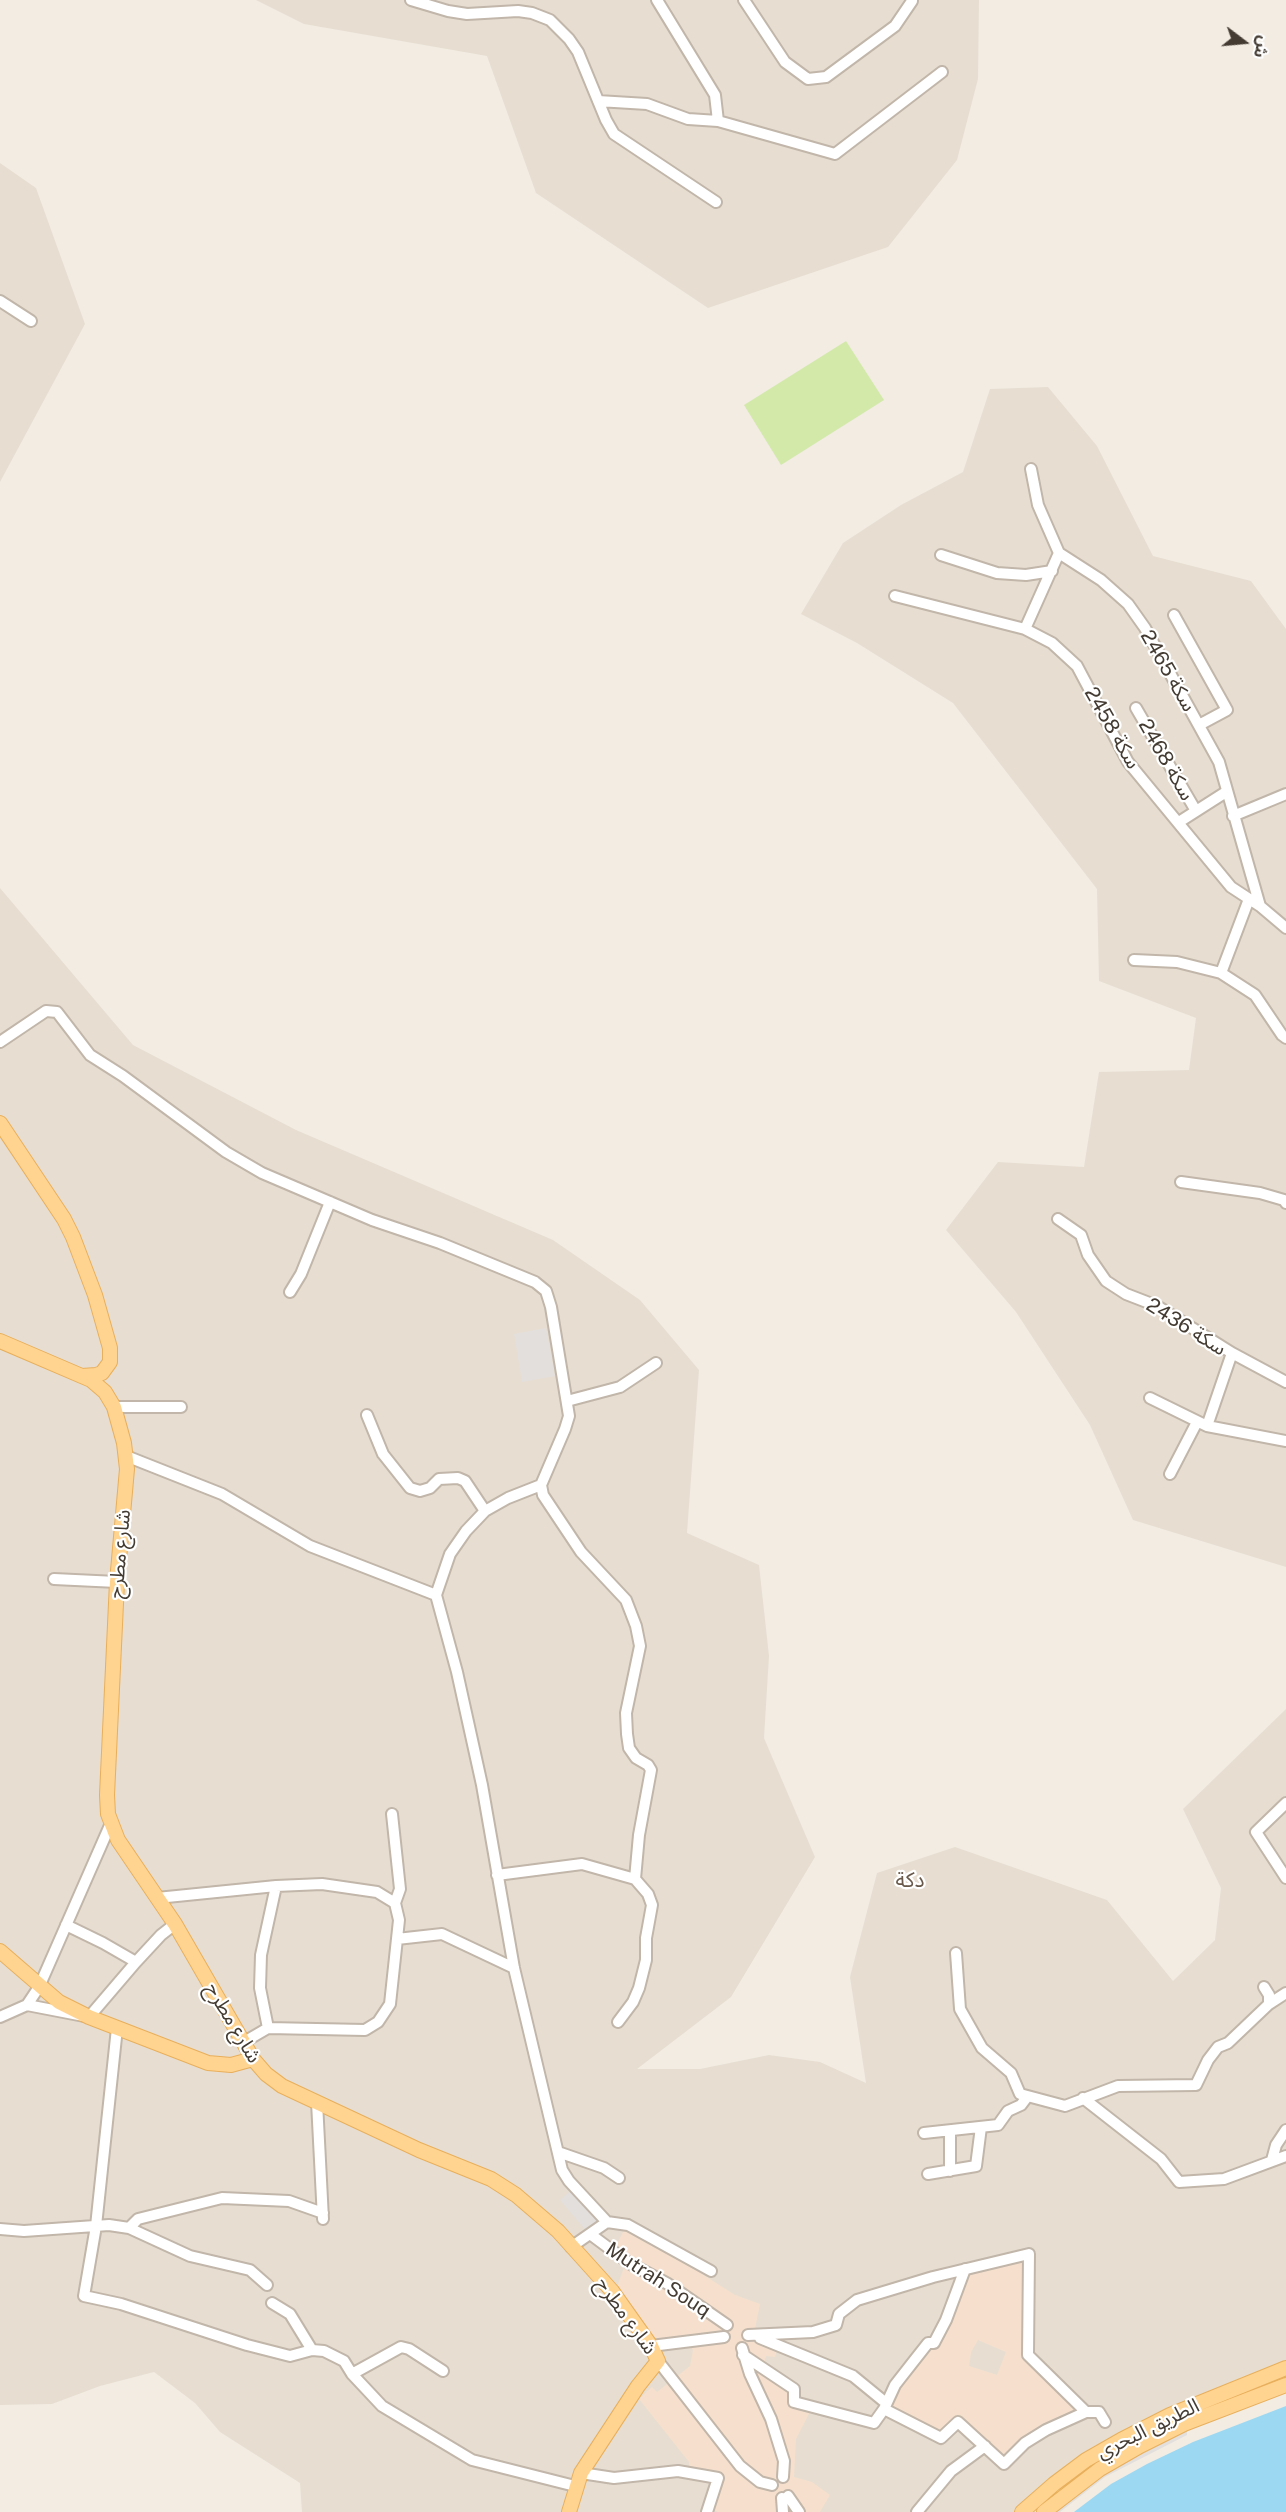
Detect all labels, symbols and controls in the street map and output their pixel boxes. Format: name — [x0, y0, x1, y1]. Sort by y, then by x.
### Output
north arrow — [1214, 12, 1274, 72]
text: ش — [1250, 34, 1274, 60]
street label: سكة 2465 — [1135, 626, 1201, 716]
street label: سكة 2458 — [1079, 683, 1145, 773]
street label: سكة 2468 — [1133, 715, 1199, 805]
street label: سكة 2436 — [1142, 1293, 1230, 1361]
street label: شارع مطرح — [104, 1509, 136, 1599]
district label: دكة — [896, 1868, 924, 1894]
street label: شارع مطرح — [200, 1979, 266, 2067]
street label: Mutrah Souq — [601, 2237, 715, 2323]
street label: شارع مطرح — [590, 2273, 662, 2359]
street label: الطريق البحري — [1093, 2394, 1203, 2464]

